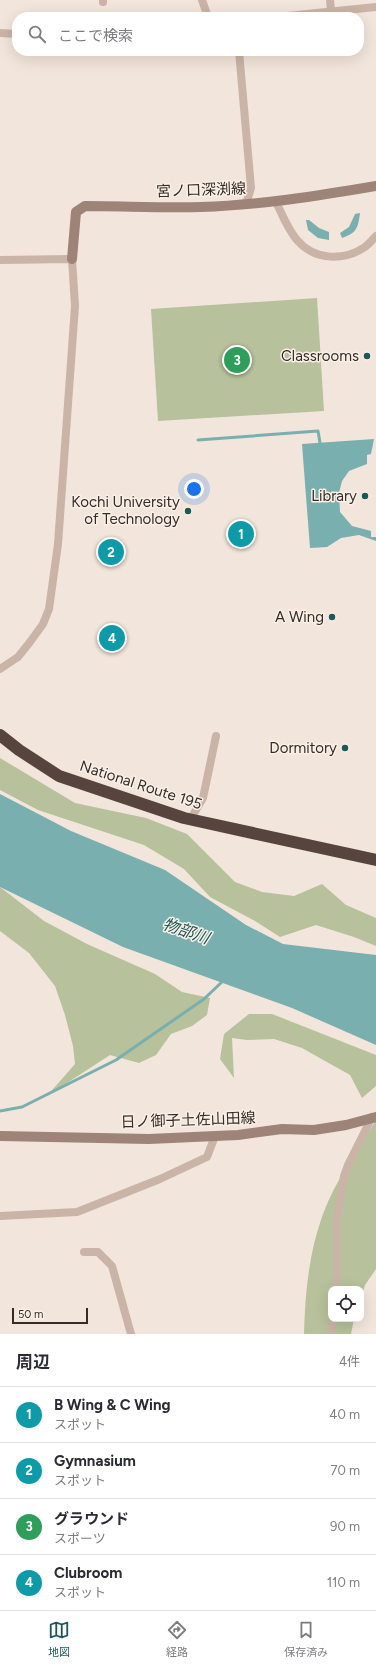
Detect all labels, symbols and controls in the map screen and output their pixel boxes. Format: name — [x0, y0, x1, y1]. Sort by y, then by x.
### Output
search box — [12, 12, 364, 56]
icon: search — [26, 23, 48, 45]
text: ここで検索 — [58, 27, 133, 45]
street label: 宮ノ口深渕線 — [156, 179, 246, 201]
pin: 3 — [224, 345, 250, 375]
place label: Classrooms — [281, 347, 359, 365]
marker: Classrooms — [362, 351, 372, 361]
your location — [184, 479, 204, 499]
place label: Library — [311, 487, 357, 505]
marker: Library — [360, 491, 370, 501]
place label: Kochi University of Technology — [71, 493, 180, 528]
marker: Kochi University of Technology — [183, 506, 193, 516]
pin: 1 — [228, 519, 254, 549]
pin: 2 — [98, 537, 124, 567]
place label: A Wing — [275, 608, 324, 626]
marker: A Wing — [327, 612, 337, 622]
pin: 4 — [99, 623, 125, 653]
place label: Dormitory — [269, 739, 337, 757]
marker: Dormitory — [340, 743, 350, 753]
street label: National Route 195 — [78, 757, 204, 813]
water label: 物部川 — [160, 914, 214, 948]
street label: 日ノ御子土佐山田線 — [120, 1109, 256, 1131]
map controls — [328, 1286, 364, 1322]
button: locate — [328, 1286, 364, 1322]
scale bar — [12, 1306, 88, 1325]
text: 50 m — [18, 1308, 43, 1321]
text: 周辺 — [16, 1352, 50, 1372]
text: 4件 — [339, 1354, 360, 1369]
text: B Wing & C Wing — [54, 1396, 171, 1414]
text: 1 — [26, 1407, 32, 1422]
text: 40 m — [329, 1407, 360, 1422]
text: スポット — [54, 1417, 106, 1432]
text: Gymnasium — [54, 1452, 136, 1470]
text: 2 — [25, 1463, 33, 1478]
text: 70 m — [330, 1463, 360, 1478]
text: スポット — [54, 1473, 106, 1488]
text: グラウンド — [54, 1510, 129, 1528]
text: 3 — [25, 1519, 33, 1534]
text: 90 m — [330, 1519, 360, 1534]
text: スポーツ — [54, 1531, 106, 1546]
text: Clubroom — [54, 1564, 122, 1582]
text: 4 — [25, 1575, 33, 1590]
text: 110 m — [327, 1575, 360, 1590]
text: スポット — [54, 1585, 106, 1600]
tab: 地図 — [48, 1619, 70, 1659]
tab: 経路 — [166, 1619, 188, 1659]
tab: 保存済み — [284, 1619, 328, 1659]

